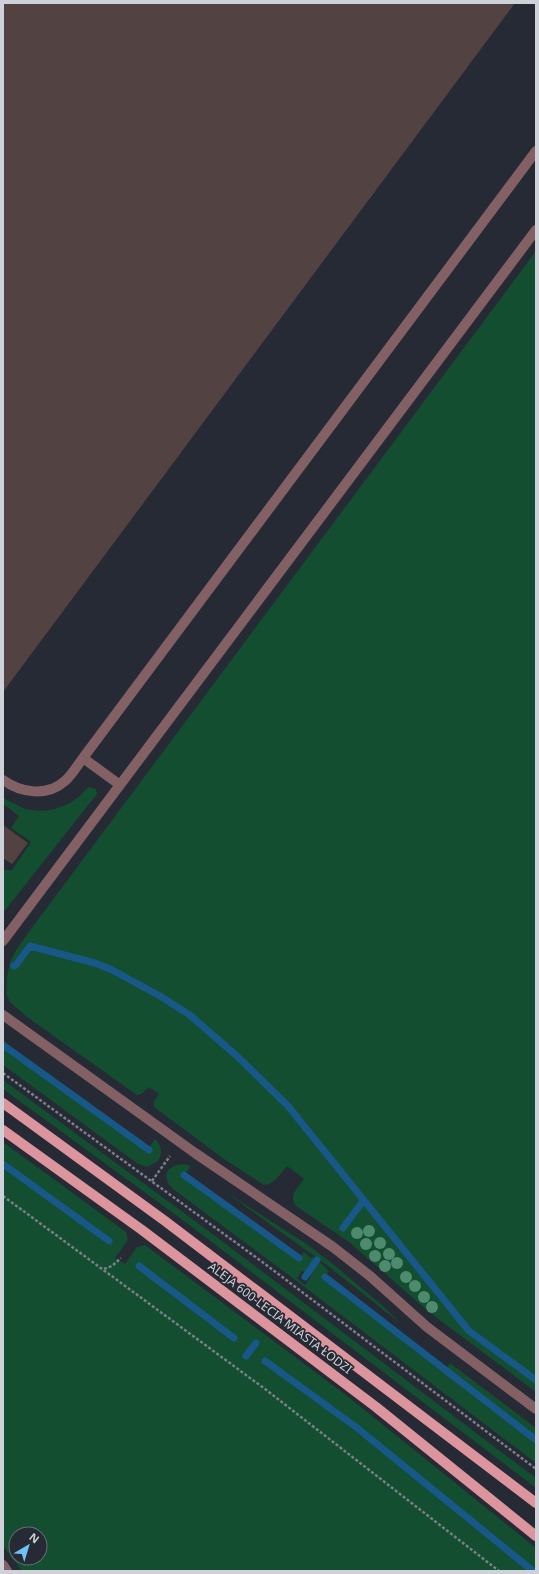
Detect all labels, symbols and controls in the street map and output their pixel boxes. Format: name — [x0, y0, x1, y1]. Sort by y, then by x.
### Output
street label: ALEJA 600-LECIA MIASTA ŁODZI — [205, 1258, 356, 1377]
north arrow — [8, 1526, 48, 1566]
text: N — [26, 1529, 43, 1546]

